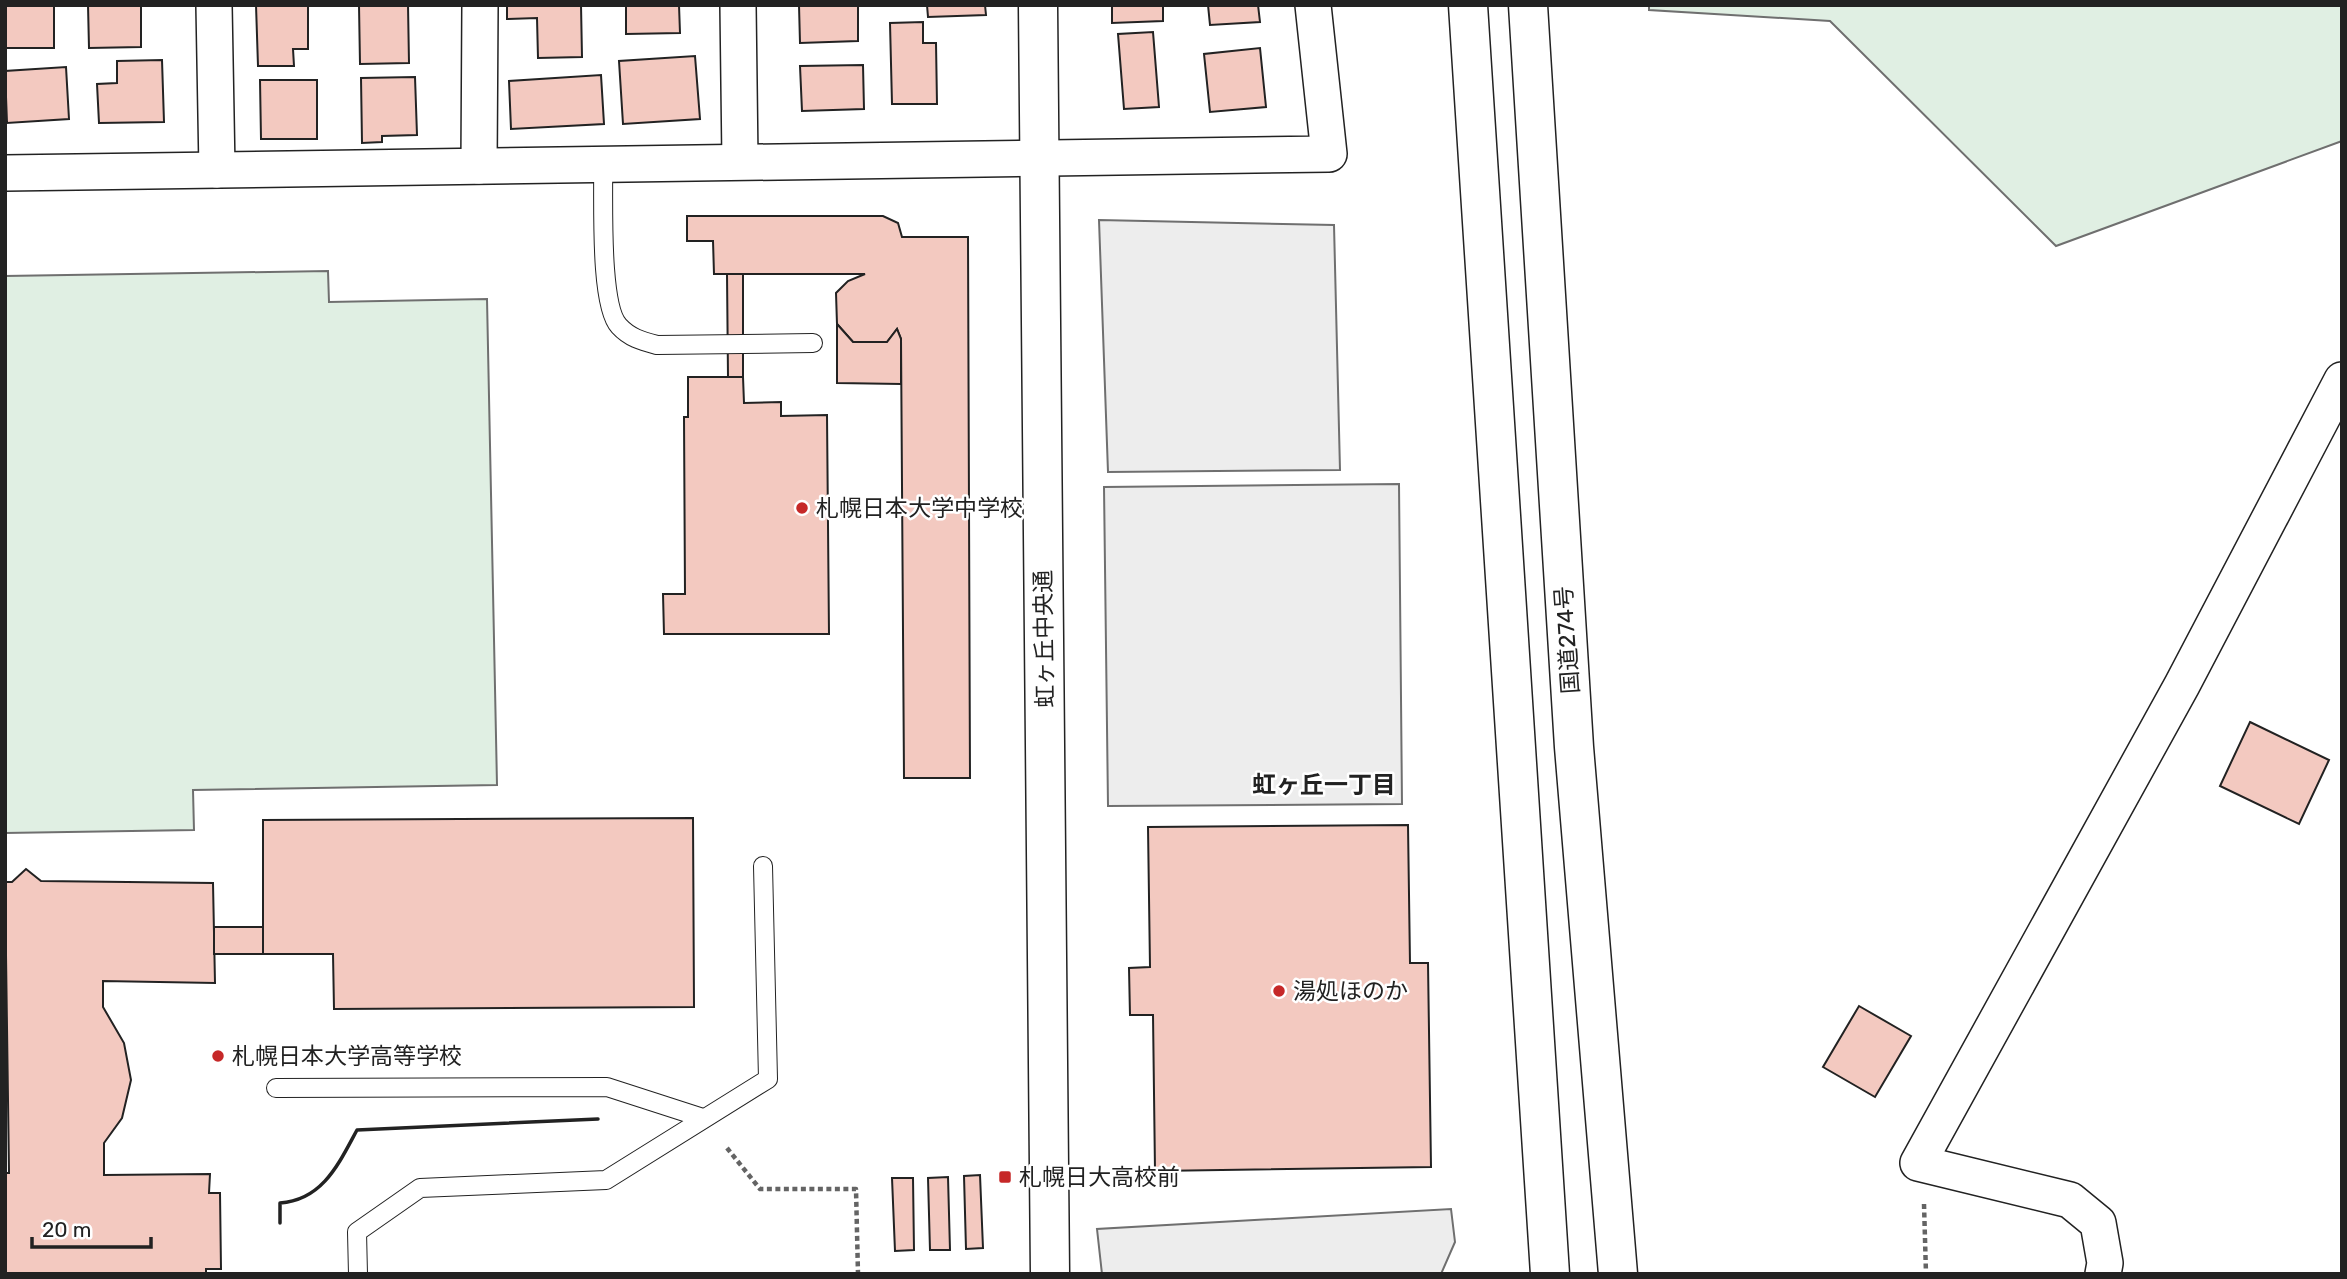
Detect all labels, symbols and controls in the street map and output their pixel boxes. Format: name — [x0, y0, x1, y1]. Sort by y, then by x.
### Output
place label: 札幌日本大学中学校 — [816, 494, 1023, 522]
marker: 札幌日本大学中学校 — [794, 500, 810, 516]
street label: 虹ヶ丘中央通 — [1029, 570, 1059, 708]
street label: 国道274号 — [1549, 585, 1585, 695]
district label: 虹ヶ丘一丁目 — [1252, 771, 1396, 799]
place label: 湯処ほのか — [1293, 977, 1408, 1005]
marker: 湯処ほのか — [1271, 983, 1287, 999]
place label: 札幌日本大学高等学校 — [232, 1042, 462, 1070]
marker: 札幌日本大学高等学校 — [210, 1048, 226, 1064]
place label: 札幌日大高校前 — [1019, 1163, 1180, 1191]
marker: 札幌日大高校前 — [997, 1169, 1013, 1185]
scale bar — [32, 1206, 150, 1250]
text: 20 m — [42, 1217, 91, 1242]

